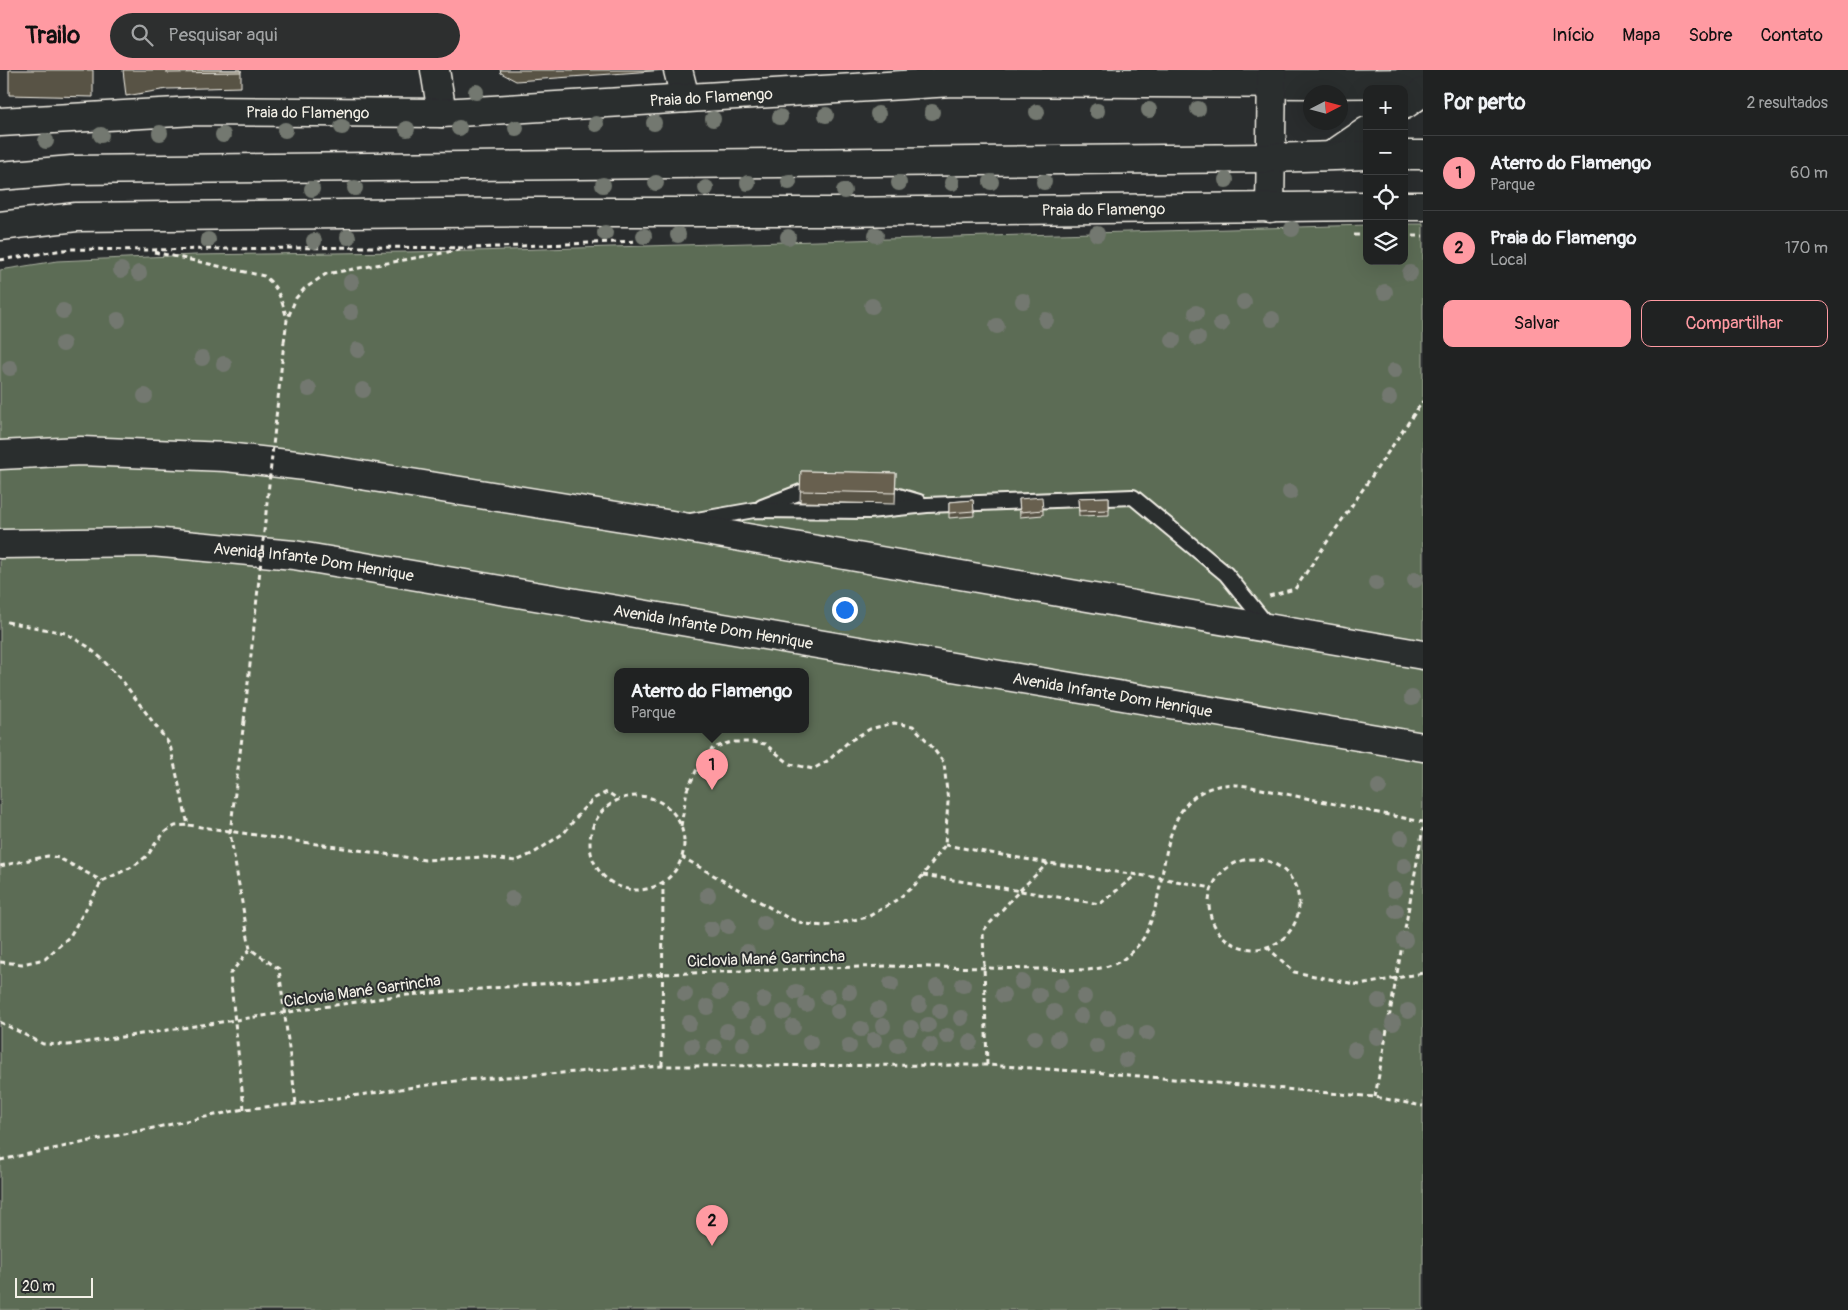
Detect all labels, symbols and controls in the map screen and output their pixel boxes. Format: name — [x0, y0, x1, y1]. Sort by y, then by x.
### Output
search box — [110, 13, 460, 58]
text: Trailo — [25, 21, 80, 50]
icon: search — [128, 21, 156, 49]
text: Pesquisar aqui — [168, 23, 277, 47]
text: Início — [1552, 24, 1594, 47]
text: Mapa — [1622, 24, 1660, 47]
text: Sobre — [1688, 24, 1732, 47]
text: Contato — [1760, 24, 1823, 47]
street label: Praia do Flamengo — [649, 84, 774, 111]
north arrow — [1303, 85, 1348, 130]
map controls — [1363, 85, 1408, 265]
button: + — [1363, 85, 1408, 130]
text: Por perto — [1443, 89, 1525, 116]
text: 2 resultados — [1746, 93, 1828, 113]
street label: Praia do Flamengo — [246, 102, 370, 123]
button: − — [1363, 130, 1408, 175]
text: Aterro do Flamengo — [1490, 151, 1651, 175]
text: 1 — [1456, 163, 1462, 183]
text: 60 m — [1790, 163, 1828, 183]
button: locate — [1363, 175, 1408, 220]
text: Parque — [1490, 175, 1535, 195]
street label: Praia do Flamengo — [1042, 199, 1166, 221]
button: layers — [1363, 220, 1408, 265]
text: Praia do Flamengo — [1490, 226, 1637, 250]
text: 2 — [1455, 238, 1463, 258]
text: 170 m — [1785, 238, 1828, 258]
text: Local — [1490, 250, 1527, 270]
button: Salvar — [1443, 300, 1631, 347]
button: Compartilhar — [1641, 300, 1828, 347]
street label: Avenida Infante Dom Henrique — [213, 539, 415, 586]
your location — [832, 597, 858, 623]
street label: Avenida Infante Dom Henrique — [612, 601, 815, 654]
popup — [614, 668, 809, 733]
street label: Avenida Infante Dom Henrique — [1011, 668, 1214, 722]
text: Aterro do Flamengo — [631, 679, 792, 703]
text: Parque — [631, 703, 676, 723]
pin: 1 — [696, 749, 728, 790]
street label: Ciclovia Mané Garrincha — [687, 946, 845, 972]
street label: Ciclovia Mané Garrincha — [283, 970, 442, 1012]
pin: 2 — [696, 1205, 728, 1246]
scale bar — [15, 1275, 92, 1298]
text: 20 m — [22, 1278, 55, 1295]

